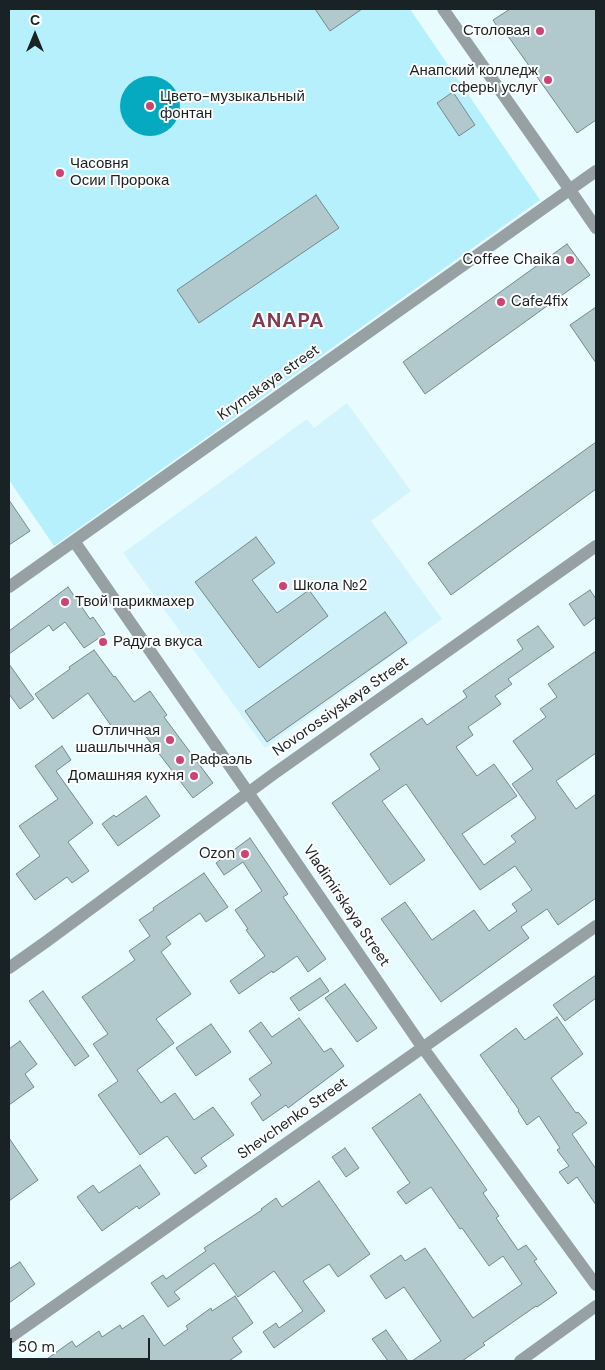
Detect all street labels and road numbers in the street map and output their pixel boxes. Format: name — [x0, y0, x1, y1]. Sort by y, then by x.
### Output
street label: Krymskaya street — [215, 341, 323, 425]
street label: Novorossiyskaya Street — [270, 653, 412, 761]
street label: Vladimirskaya Street — [299, 842, 393, 970]
street label: Shevchenko Street — [235, 1074, 351, 1164]

